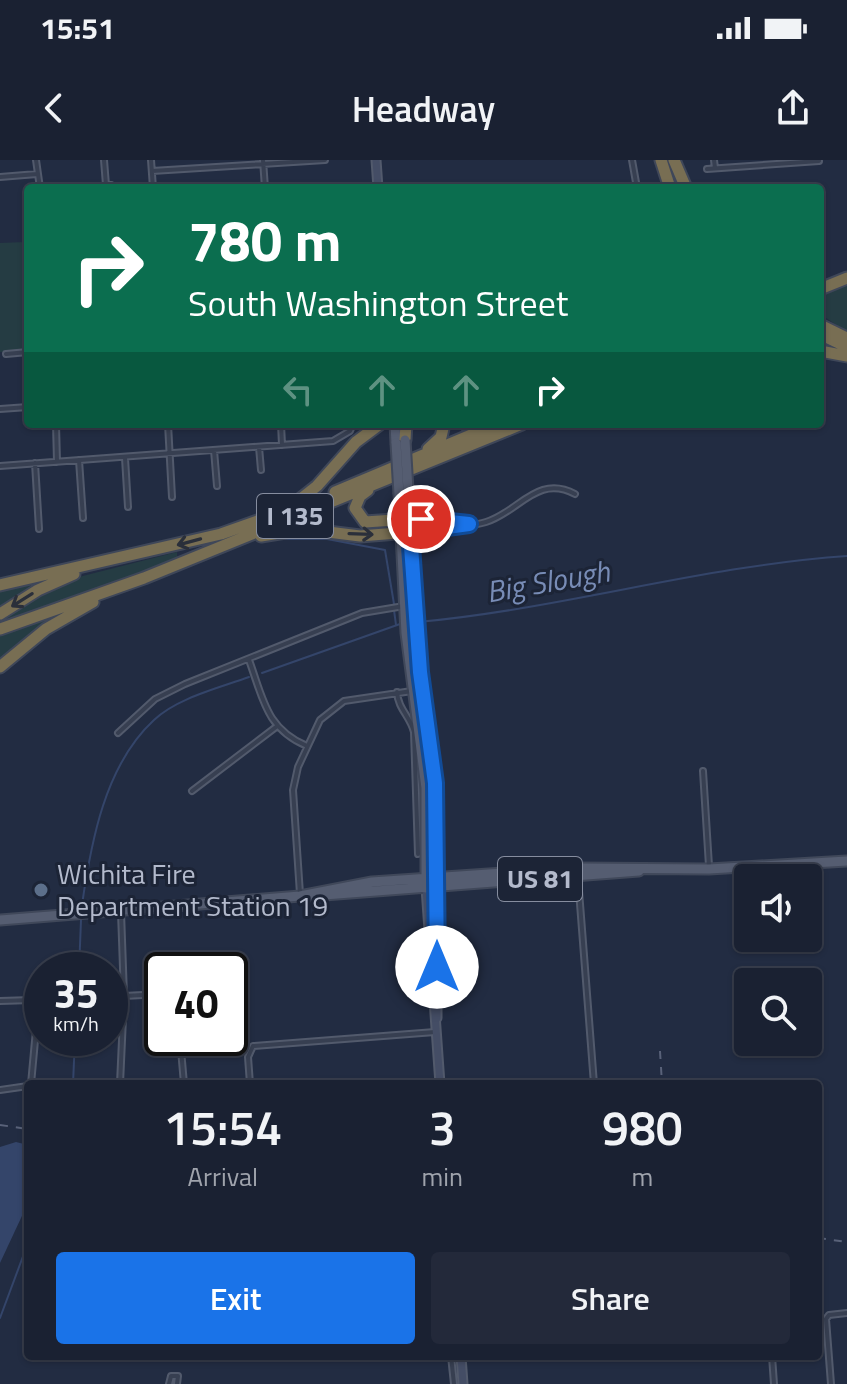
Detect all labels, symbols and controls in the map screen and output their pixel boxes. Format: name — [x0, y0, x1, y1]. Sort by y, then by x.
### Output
text: 15:51 — [40, 5, 115, 51]
text: Headway — [352, 81, 495, 136]
icon: back — [32, 86, 76, 130]
icon: share — [771, 86, 815, 130]
text: 780 m — [188, 198, 341, 283]
icon: right — [56, 216, 160, 320]
text: South Washington Street — [188, 275, 568, 330]
icon: left — [276, 368, 320, 412]
icon: ahead — [360, 368, 404, 412]
icon: ahead — [444, 368, 488, 412]
icon: right — [528, 368, 572, 412]
pin — [387, 485, 455, 553]
road number: I 135 — [257, 494, 333, 538]
icon: arrive — [399, 497, 443, 541]
one-way arrow — [347, 527, 374, 542]
one-way arrow — [177, 536, 203, 551]
water label: Big Slough — [483, 547, 614, 614]
one-way arrow — [11, 592, 34, 608]
place label: Wichita Fire Department Station 19 — [57, 852, 328, 927]
road number: US 81 — [498, 857, 582, 901]
map controls — [734, 864, 822, 1056]
button: sound — [734, 864, 822, 952]
marker: Wichita Fire Department Station 19 — [32, 881, 50, 899]
position arrow — [395, 925, 479, 1009]
speed limit sign: 40 — [144, 952, 248, 1056]
text: 35 — [54, 963, 98, 1024]
button: search — [734, 968, 822, 1056]
text: km/h — [53, 1008, 99, 1039]
text: 15:54 — [163, 1091, 282, 1164]
text: 3 — [429, 1091, 456, 1164]
text: 980 — [602, 1091, 683, 1164]
text: Arrival — [187, 1157, 258, 1196]
text: min — [421, 1157, 463, 1196]
text: m — [632, 1157, 653, 1196]
button: Exit — [56, 1252, 415, 1344]
button: Share — [431, 1252, 790, 1344]

